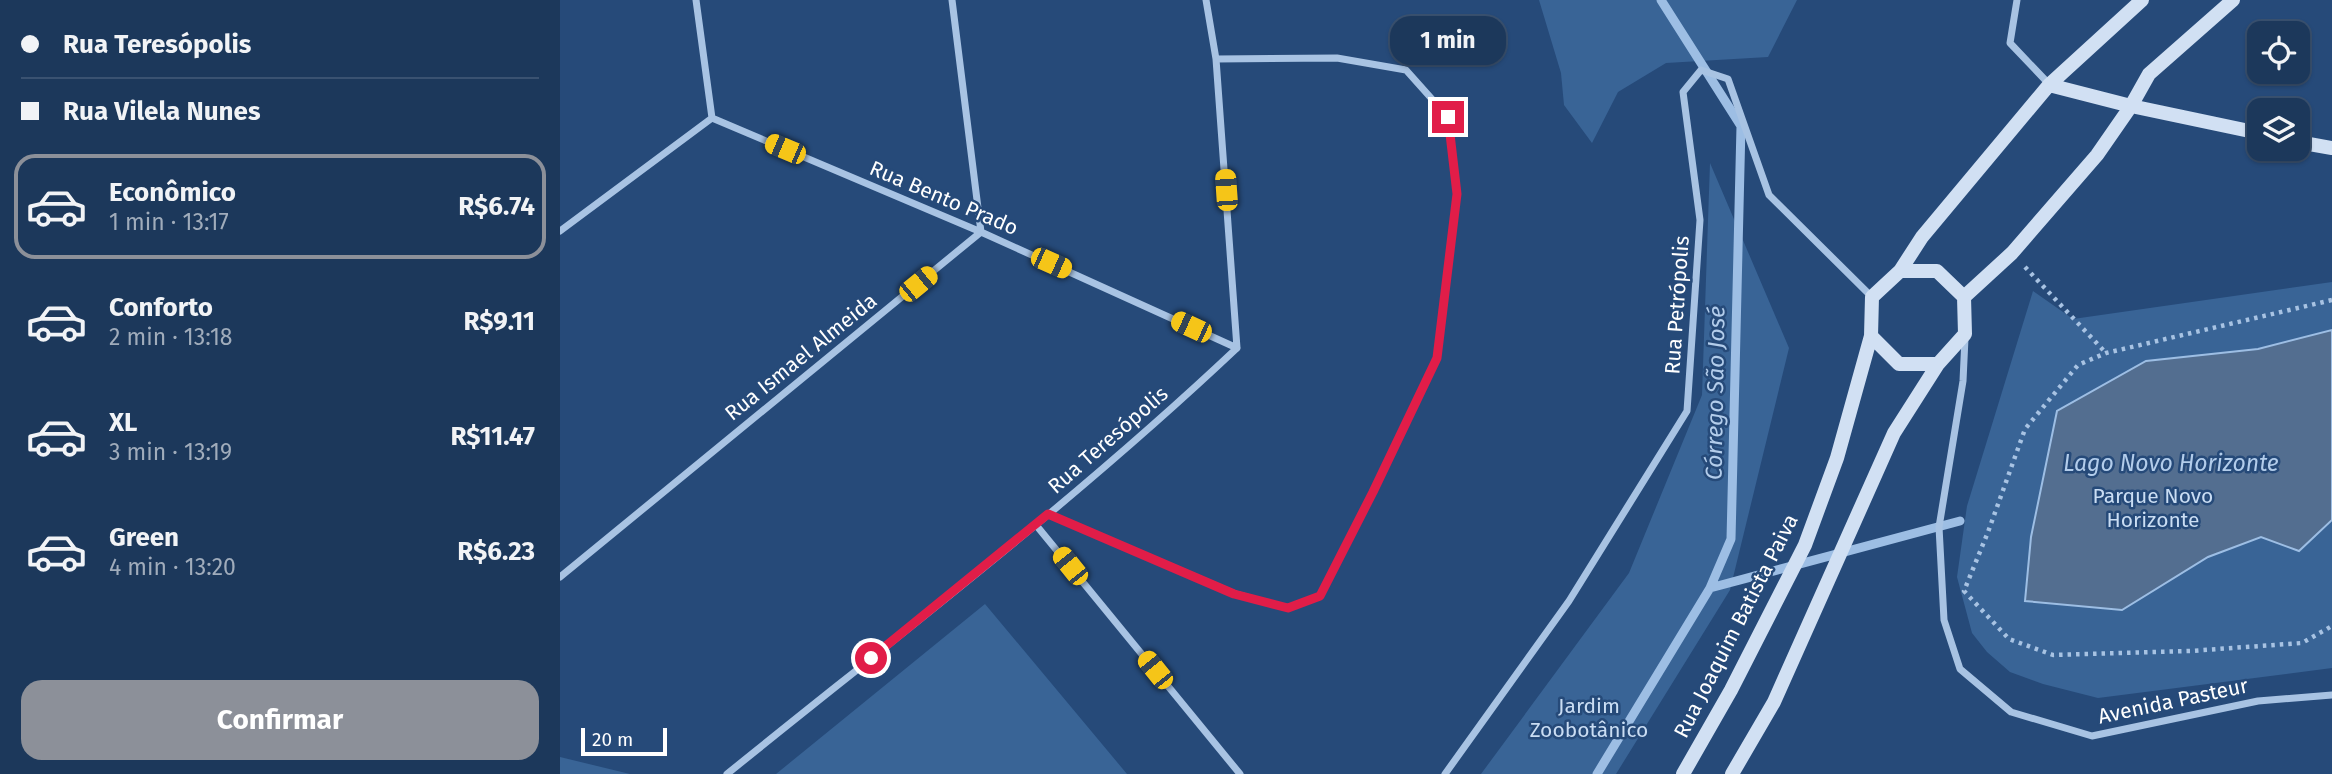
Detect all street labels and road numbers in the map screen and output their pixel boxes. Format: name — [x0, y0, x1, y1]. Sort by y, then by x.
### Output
street label: Rua Bento Prado — [866, 155, 1022, 241]
street label: Rua Petrópolis — [1659, 235, 1695, 375]
street label: Rua Ismael Almeida — [720, 288, 882, 426]
street label: Rua Teresópolis — [1043, 381, 1174, 499]
street label: Rua Joaquim Batista Paiva — [1668, 510, 1804, 742]
street label: Avenida Pasteur — [2096, 672, 2250, 730]

